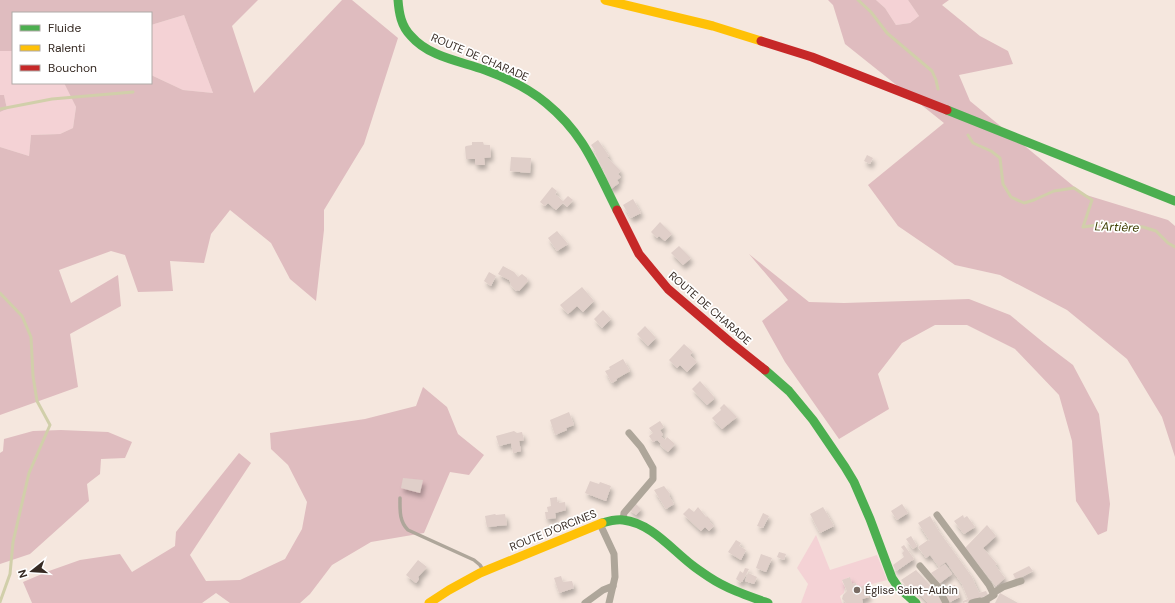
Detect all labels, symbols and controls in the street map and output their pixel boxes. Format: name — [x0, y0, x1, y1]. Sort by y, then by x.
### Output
legend — [12, 12, 152, 84]
text: Fluide — [48, 20, 81, 36]
street label: ROUTE DE CHARADE — [429, 30, 531, 84]
text: Ralenti — [48, 40, 86, 56]
text: Bouchon — [48, 60, 97, 76]
water label: L'Artière — [1094, 218, 1140, 236]
street label: ROUTE DE CHARADE — [666, 268, 754, 348]
street label: ROUTE D'ORCINES — [507, 506, 599, 554]
north arrow — [12, 551, 52, 591]
text: N — [15, 568, 30, 580]
place label: Église Saint-Aubin — [865, 583, 958, 597]
marker: Église Saint-Aubin — [852, 585, 862, 595]

